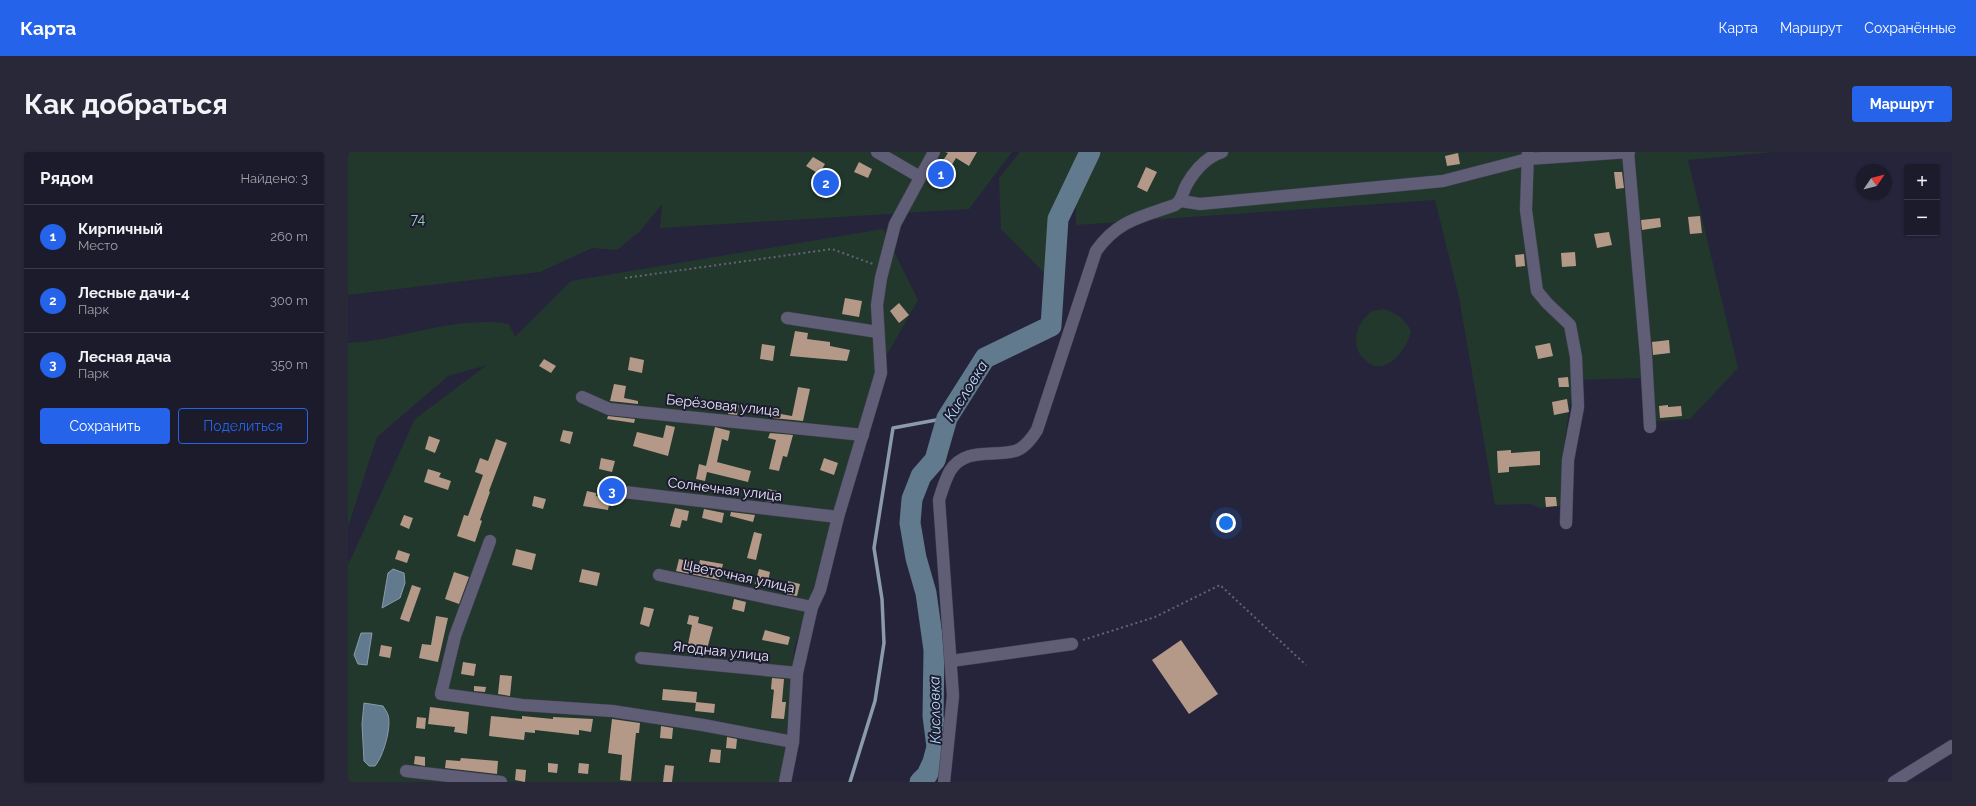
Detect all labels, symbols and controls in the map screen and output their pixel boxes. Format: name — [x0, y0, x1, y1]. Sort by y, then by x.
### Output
text: Карта — [20, 17, 76, 39]
text: Карта — [1719, 20, 1758, 36]
text: Маршрут — [1780, 20, 1842, 36]
text: Сохранённые — [1864, 20, 1956, 36]
button: Маршрут — [1852, 86, 1952, 122]
text: Как добраться — [24, 88, 228, 121]
pin: 1 — [928, 159, 954, 189]
north arrow — [1856, 164, 1892, 200]
map controls — [1904, 164, 1940, 236]
button: + — [1904, 164, 1940, 200]
text: Рядом — [40, 168, 93, 188]
pin: 2 — [813, 168, 839, 198]
text: Найдено: 3 — [240, 171, 308, 186]
button: − — [1904, 200, 1940, 236]
park label: 74 — [411, 211, 426, 227]
text: Кирпичный — [78, 220, 163, 238]
text: 1 — [50, 229, 56, 244]
text: 260 m — [270, 229, 308, 244]
text: Место — [78, 238, 118, 253]
text: Лесные дачи-4 — [78, 284, 190, 302]
text: 2 — [49, 293, 57, 308]
text: 300 m — [270, 293, 308, 308]
text: Парк — [78, 302, 109, 317]
text: Лесная дача — [78, 348, 171, 366]
text: 3 — [49, 357, 57, 372]
text: 350 m — [271, 357, 308, 372]
water label: Кисловка — [940, 358, 992, 424]
text: Парк — [78, 366, 109, 381]
street label: Берёзовая улица — [665, 391, 781, 419]
button: Сохранить — [40, 408, 170, 444]
button: Поделиться — [178, 408, 308, 444]
street label: Солнечная улица — [667, 474, 783, 504]
pin: 3 — [599, 476, 625, 506]
your location — [1216, 513, 1236, 533]
street label: Цветочная улица — [682, 556, 796, 596]
street label: Ягодная улица — [672, 638, 770, 664]
water label: Кисловка — [925, 676, 945, 744]

